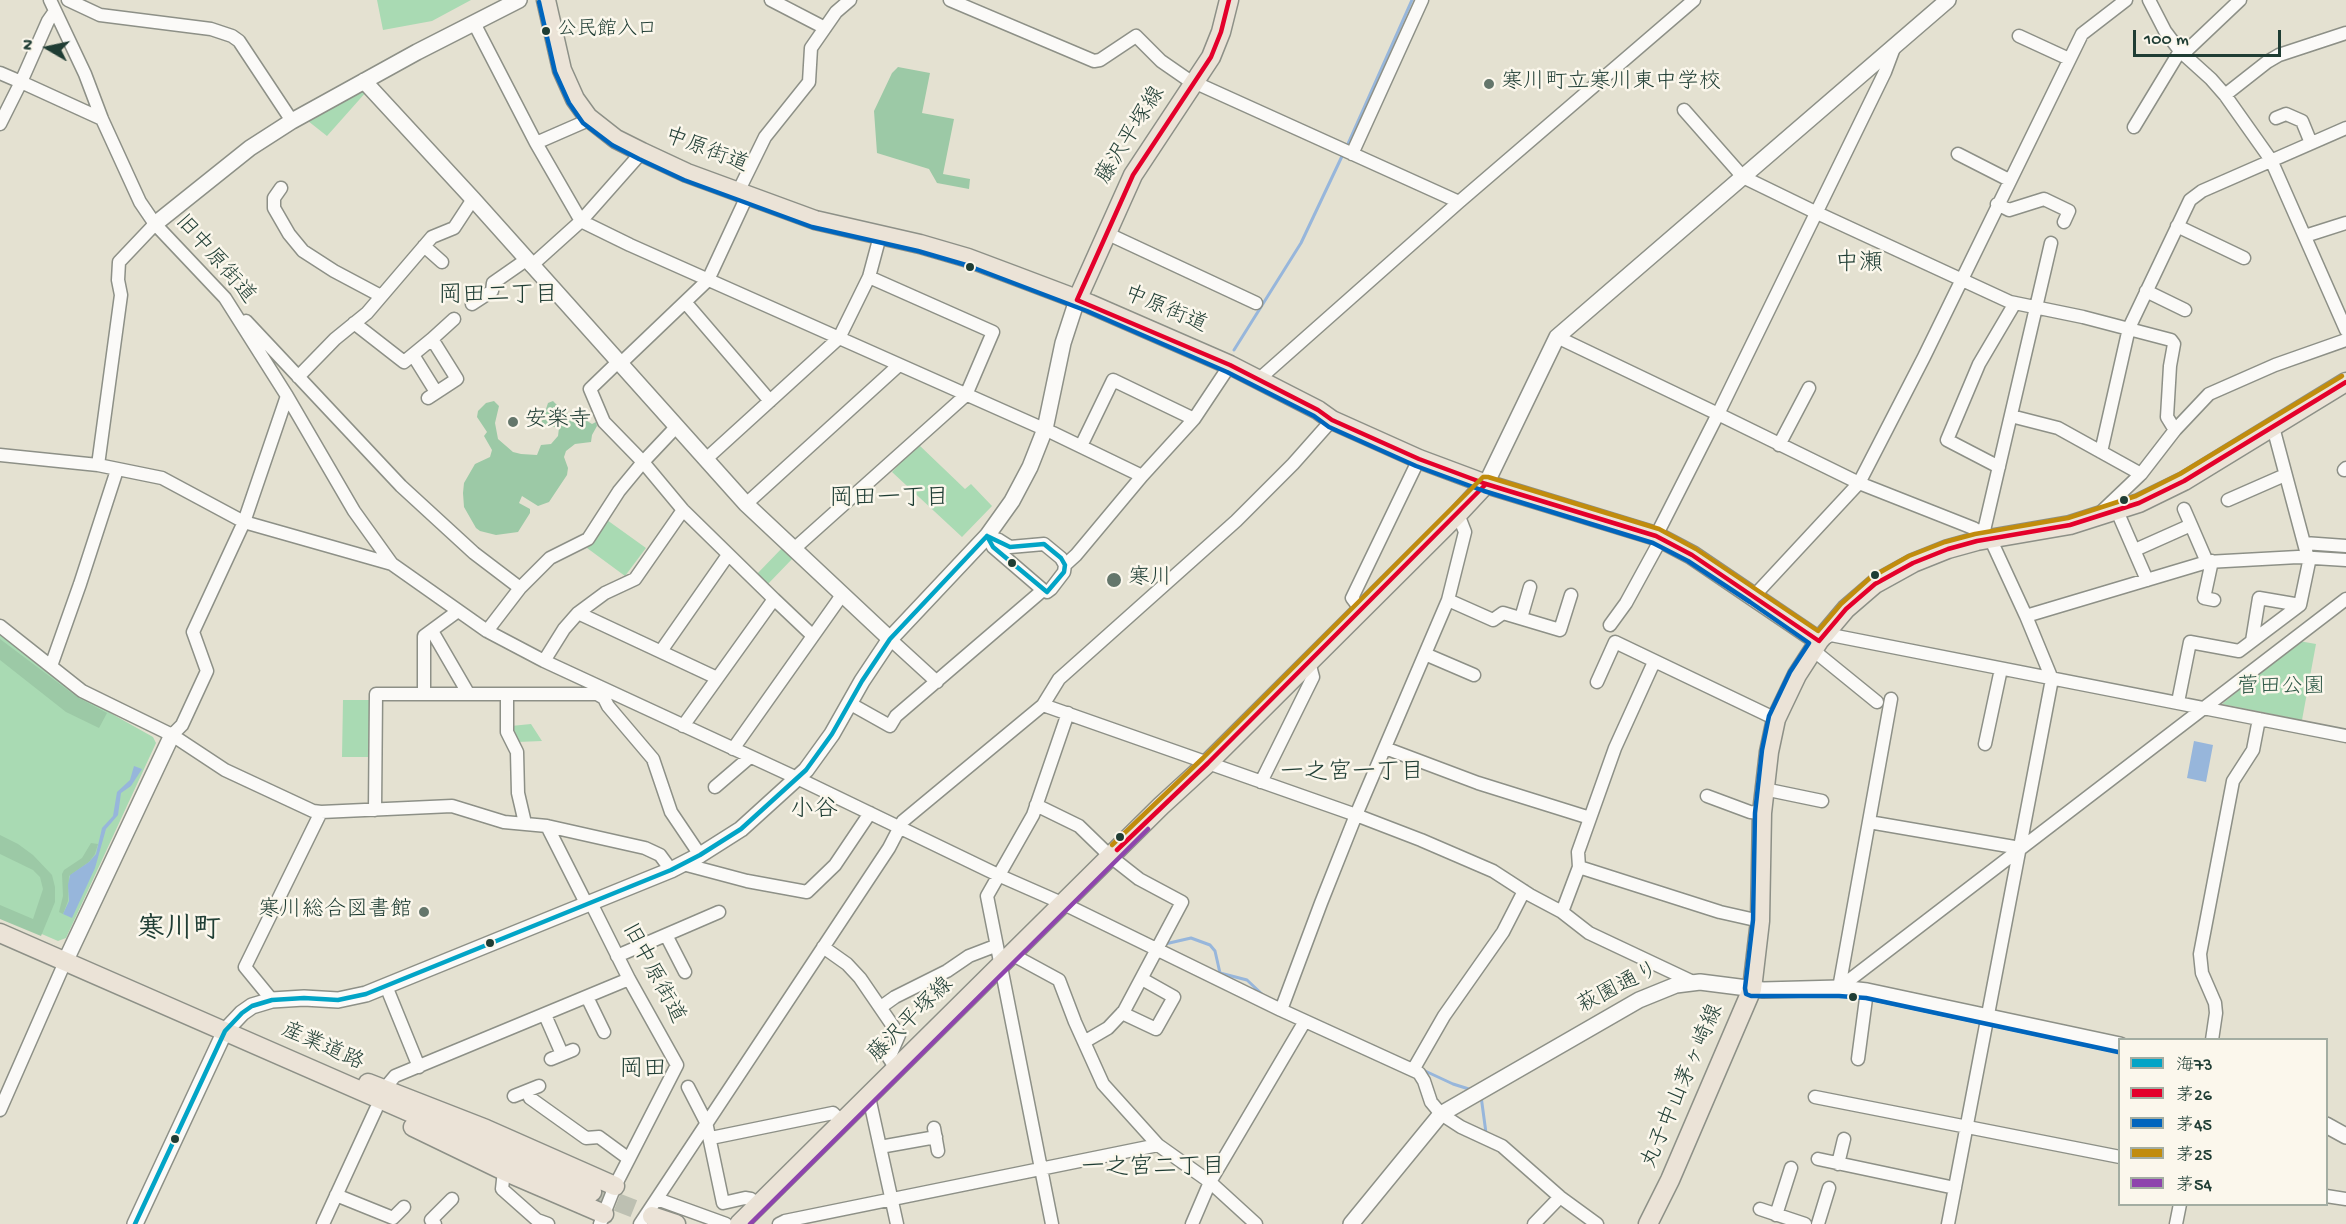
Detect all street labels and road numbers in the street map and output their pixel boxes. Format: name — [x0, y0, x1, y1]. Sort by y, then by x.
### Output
street label: 藤沢平塚線 — [1092, 82, 1172, 190]
street label: 中原街道 — [660, 124, 752, 180]
street label: 旧中原街道 — [168, 210, 260, 310]
street label: 中原街道 — [1119, 282, 1211, 340]
street label: 旧中原街道 — [615, 919, 689, 1029]
street label: 萩園通り — [1574, 957, 1664, 1021]
street label: 藤沢平塚線 — [864, 973, 960, 1069]
street label: 丸子中山茅ヶ崎線 — [1637, 1001, 1731, 1173]
street label: 産業道路 — [276, 1018, 368, 1078]

